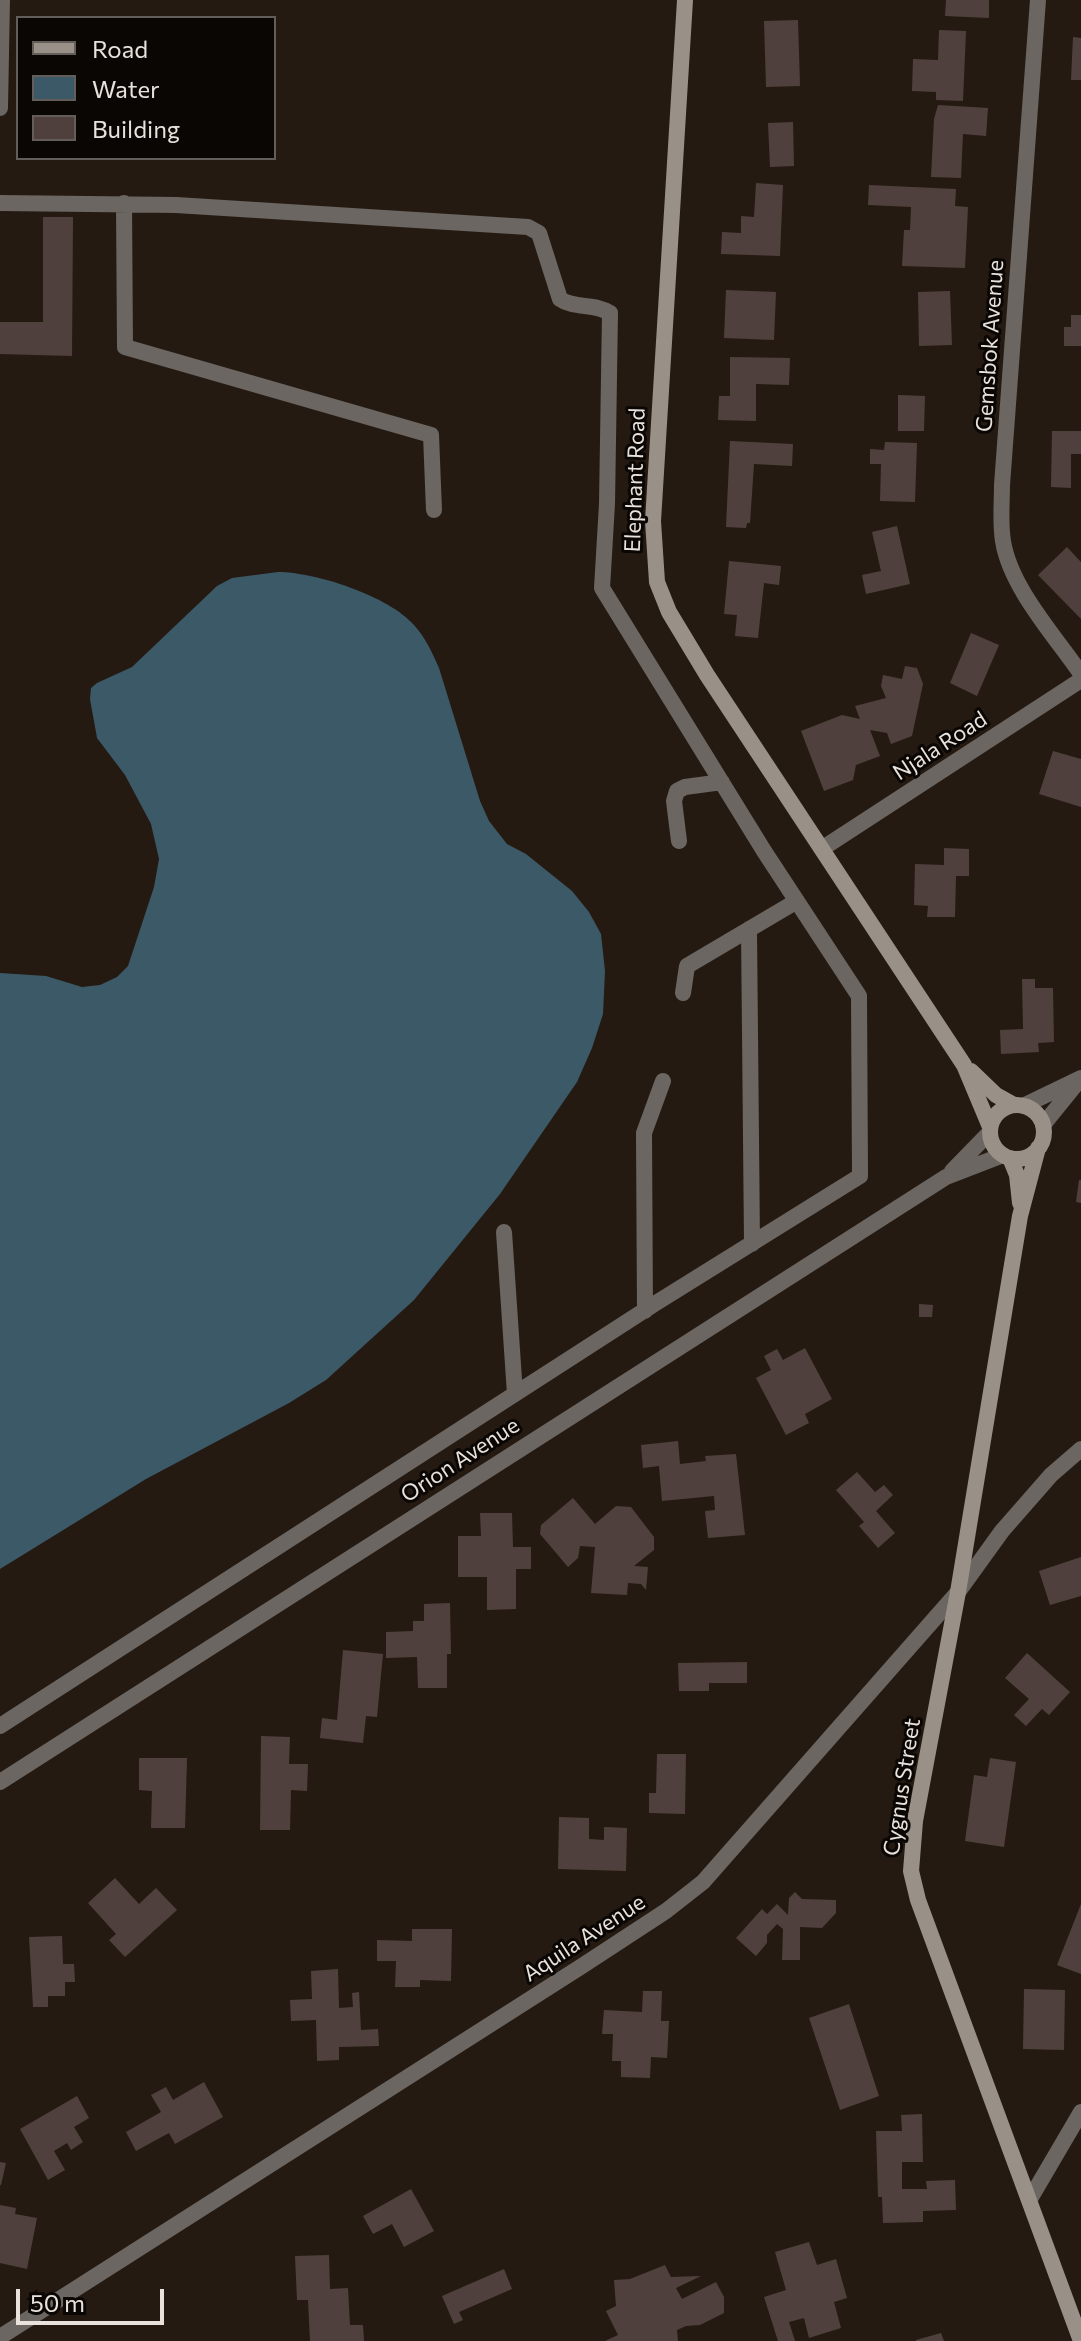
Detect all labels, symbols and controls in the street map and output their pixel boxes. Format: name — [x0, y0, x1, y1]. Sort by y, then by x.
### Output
legend — [16, 16, 276, 160]
text: Road — [92, 34, 148, 63]
text: Water — [92, 74, 160, 103]
text: Building — [92, 114, 180, 143]
street label: Gemsbok Avenue — [971, 259, 1009, 433]
street label: Elephant Road — [619, 407, 651, 553]
street label: Njala Road — [888, 706, 992, 786]
street label: Orion Avenue — [396, 1412, 524, 1508]
street label: Cygnus Street — [878, 1716, 926, 1858]
street label: Aquila Avenue — [518, 1889, 650, 1987]
scale bar — [20, 2273, 168, 2323]
text: 50 m — [30, 2288, 85, 2317]

